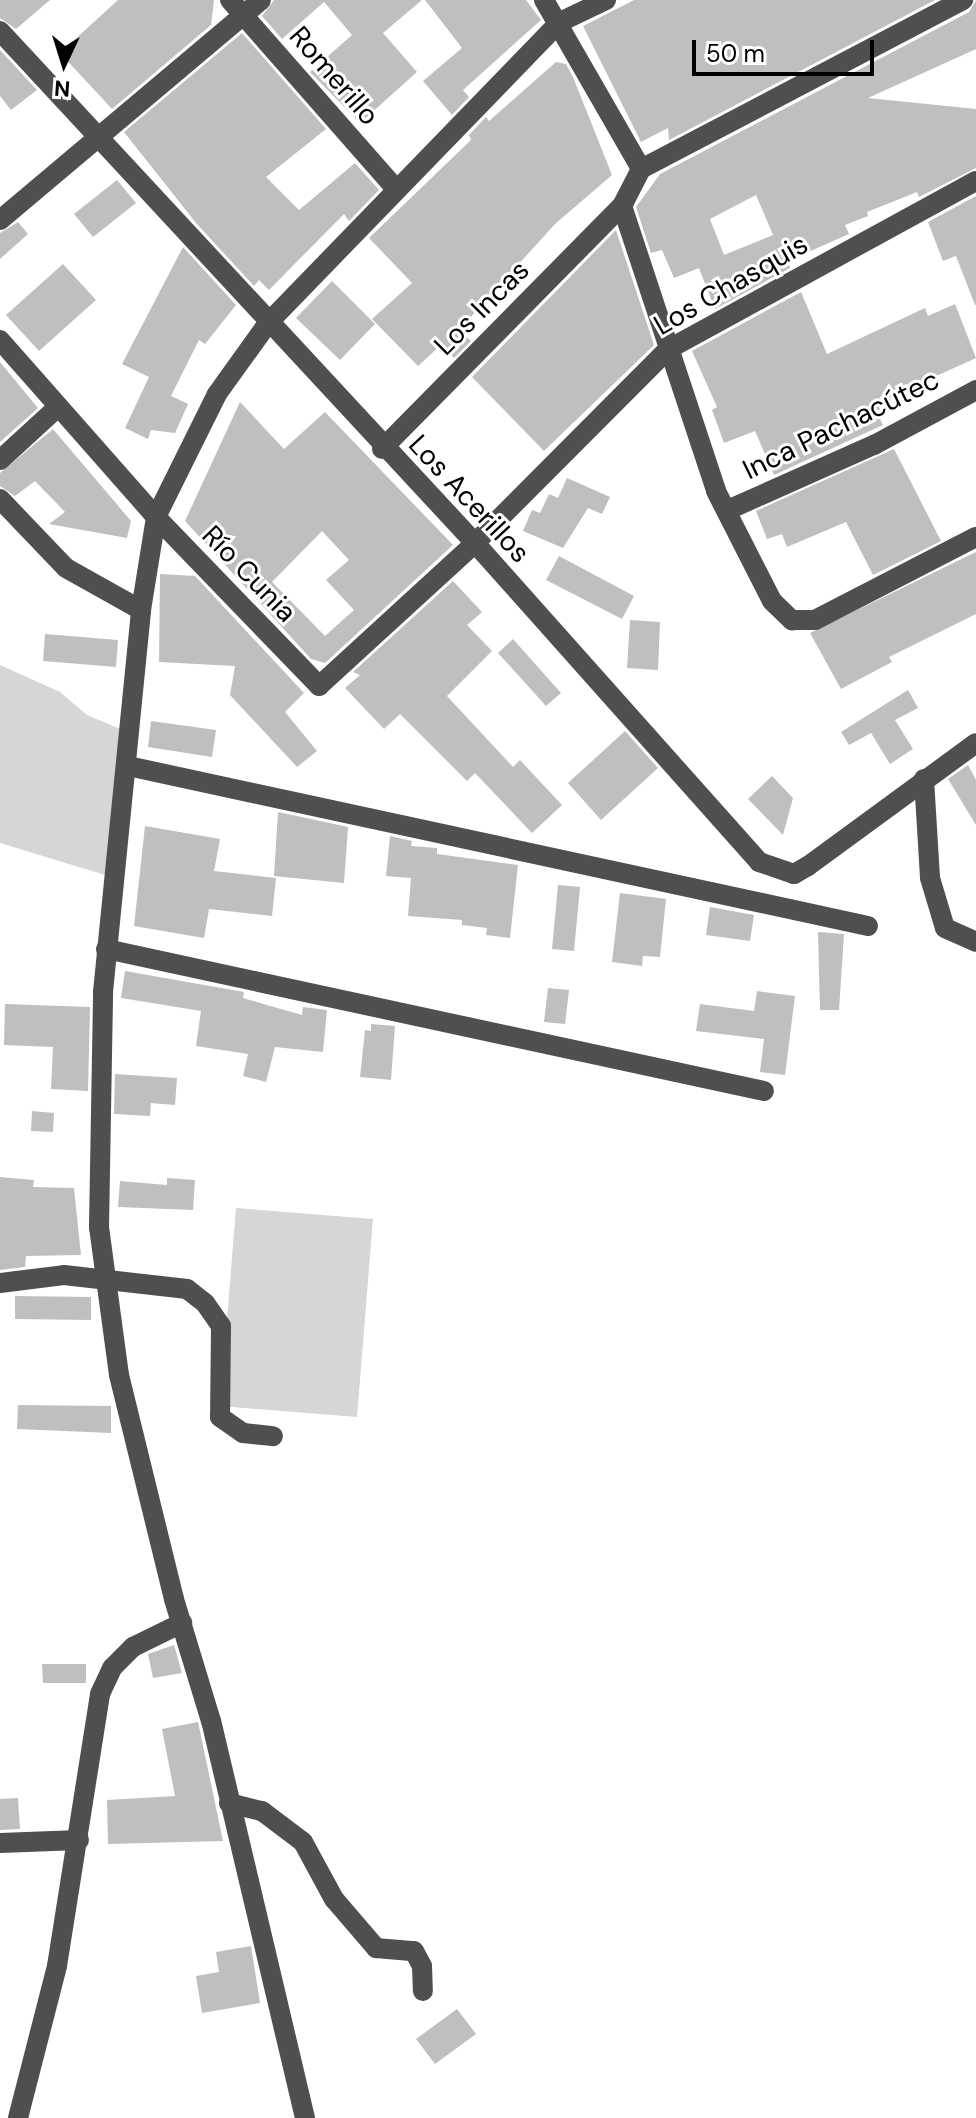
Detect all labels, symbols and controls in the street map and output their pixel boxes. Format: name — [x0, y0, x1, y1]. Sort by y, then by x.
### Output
street label: Romerillo — [282, 20, 386, 132]
north arrow — [24, 24, 104, 104]
scale bar — [696, 24, 878, 74]
text: 50 m — [706, 38, 765, 69]
text: N — [53, 73, 71, 103]
street label: Los Chasquis — [648, 227, 814, 343]
street label: Los Incas — [428, 254, 536, 362]
street label: Inca Pachacútec — [737, 363, 945, 487]
street label: Los Acerillos — [401, 428, 537, 570]
street label: Río Cunia — [195, 519, 303, 629]

